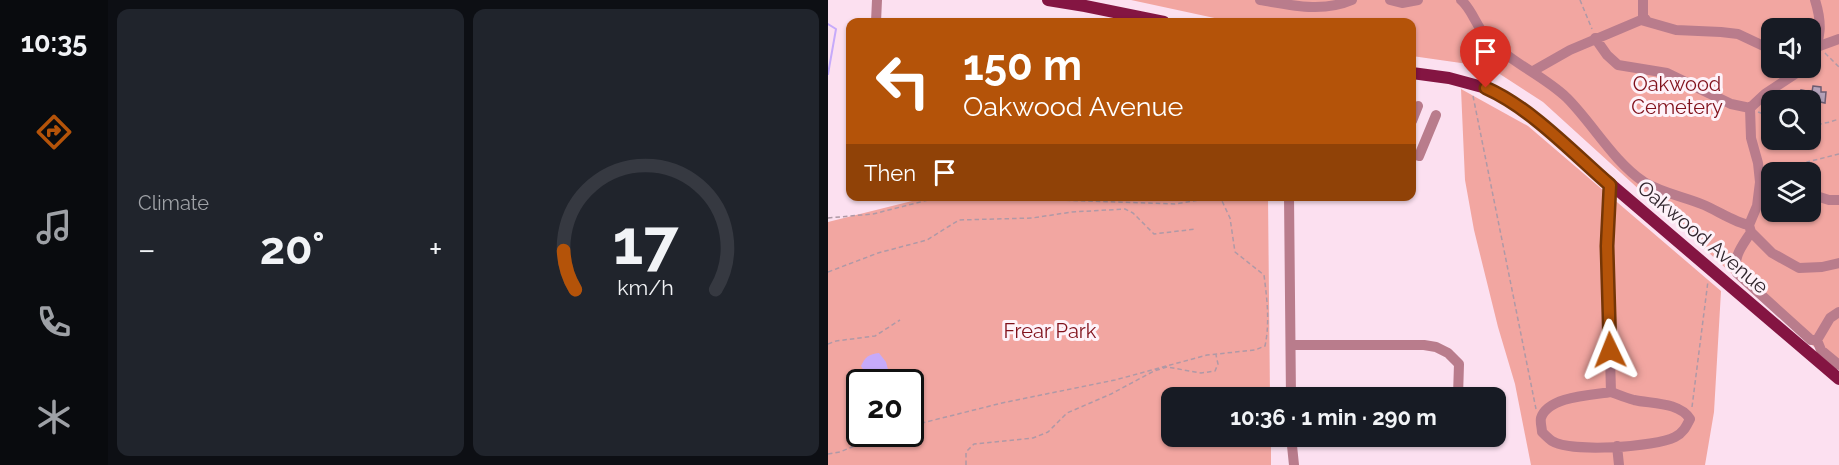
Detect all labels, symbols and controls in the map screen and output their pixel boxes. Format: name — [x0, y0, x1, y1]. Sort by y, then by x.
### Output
map controls — [1761, 18, 1821, 222]
button: sound — [1761, 18, 1821, 78]
pin — [1460, 26, 1511, 88]
text: 10:35 — [21, 27, 87, 58]
icon: arrive — [1469, 35, 1502, 68]
text: 150 m — [963, 41, 1082, 90]
icon: left — [864, 42, 942, 120]
park label: Oakwood Cemetery — [1631, 72, 1723, 119]
button: search — [1761, 90, 1821, 150]
text: Oakwood Avenue — [963, 91, 1183, 122]
icon: directions — [33, 111, 75, 153]
icon: arrive — [928, 156, 961, 189]
text: Then — [864, 160, 916, 186]
button: layers — [1761, 162, 1821, 222]
street label: Oakwood Avenue — [1633, 175, 1773, 299]
text: Climate — [138, 191, 209, 215]
text: 17 — [613, 205, 680, 279]
icon: music — [33, 206, 75, 248]
text: 20° — [260, 222, 325, 275]
text: − — [138, 230, 156, 269]
text: + — [429, 230, 442, 269]
text: km/h — [617, 275, 674, 300]
icon: phone — [33, 301, 75, 343]
position arrow — [1578, 318, 1642, 382]
park label: Frear Park — [1004, 319, 1097, 343]
speed limit sign: 20 — [846, 369, 924, 447]
icon: climate — [33, 396, 75, 438]
text: 10:36 · 1 min · 290 m — [1230, 404, 1437, 430]

